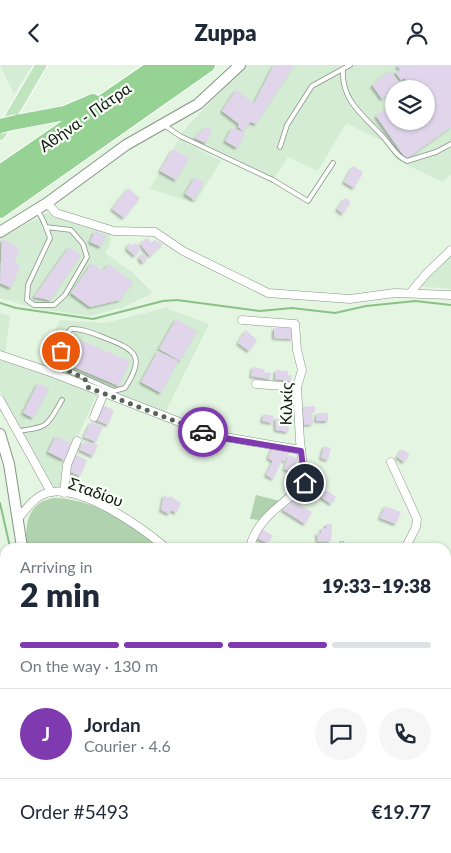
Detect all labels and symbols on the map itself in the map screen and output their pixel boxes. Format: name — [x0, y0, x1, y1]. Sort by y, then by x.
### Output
street label: Αθήνα - Πάτρα — [35, 78, 135, 155]
pin — [40, 330, 82, 372]
street label: Κιλκίς — [276, 382, 295, 426]
courier — [178, 407, 228, 457]
pin — [284, 462, 326, 504]
street label: Σταδίου — [66, 473, 126, 510]

